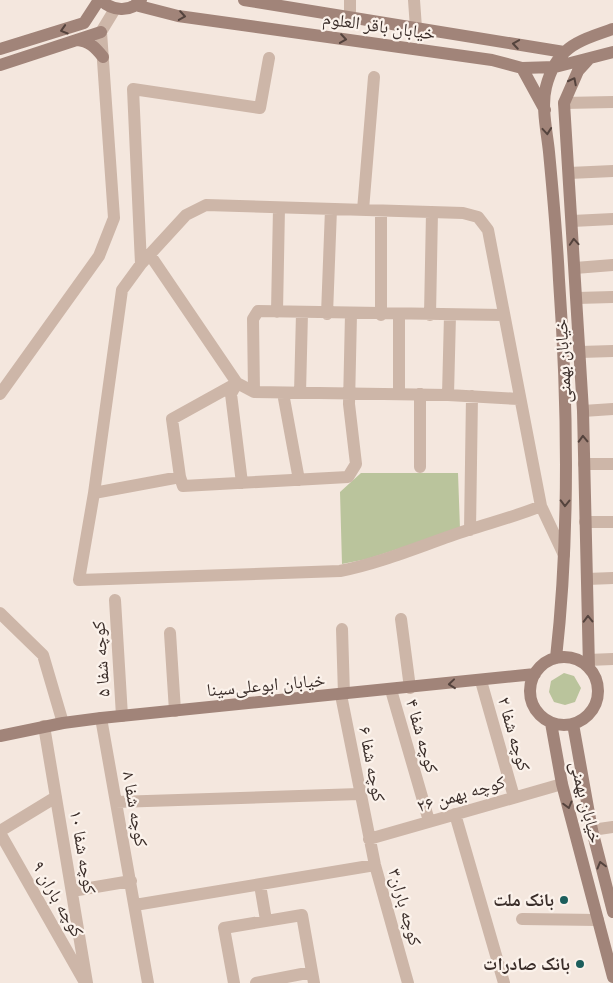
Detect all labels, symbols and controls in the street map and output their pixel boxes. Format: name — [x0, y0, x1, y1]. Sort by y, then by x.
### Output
street label: خیابان باقر العلوم — [321, 7, 437, 46]
one-way arrow — [178, 10, 186, 21]
one-way arrow — [61, 24, 69, 34]
one-way arrow — [339, 33, 347, 43]
one-way arrow — [512, 40, 520, 50]
one-way arrow — [567, 78, 577, 87]
one-way arrow — [542, 128, 553, 136]
one-way arrow — [568, 238, 579, 246]
street label: خیابان بهمنی — [550, 318, 576, 404]
one-way arrow — [578, 435, 589, 443]
one-way arrow — [560, 500, 570, 507]
one-way arrow — [583, 615, 593, 622]
street label: کوچه شفا ۵ — [87, 620, 114, 698]
street label: خیابان ابوعلی‌سینا — [206, 669, 326, 701]
one-way arrow — [448, 678, 456, 689]
street label: کوچه شفا ۲ — [493, 694, 535, 774]
street label: کوچه شفا ۴ — [401, 696, 443, 776]
street label: کوچه شفا ۶ — [354, 725, 390, 804]
street label: خیابان بهمنی — [565, 759, 607, 845]
street label: کوچه شفا ۸ — [118, 770, 153, 849]
street label: کوچه بهمن ۲۶ — [414, 771, 508, 817]
one-way arrow — [562, 800, 572, 808]
street label: کوچه شفا ۱۰ — [65, 809, 101, 896]
street label: کوچه باران ۹ — [27, 857, 89, 941]
one-way arrow — [596, 860, 607, 869]
street label: کوچه باران۳ — [383, 866, 427, 949]
place label: بانک ملت — [493, 889, 554, 911]
marker: بانک ملت — [558, 894, 570, 906]
place label: بانک صادرات — [483, 953, 570, 975]
marker: بانک صادرات — [574, 958, 586, 970]

